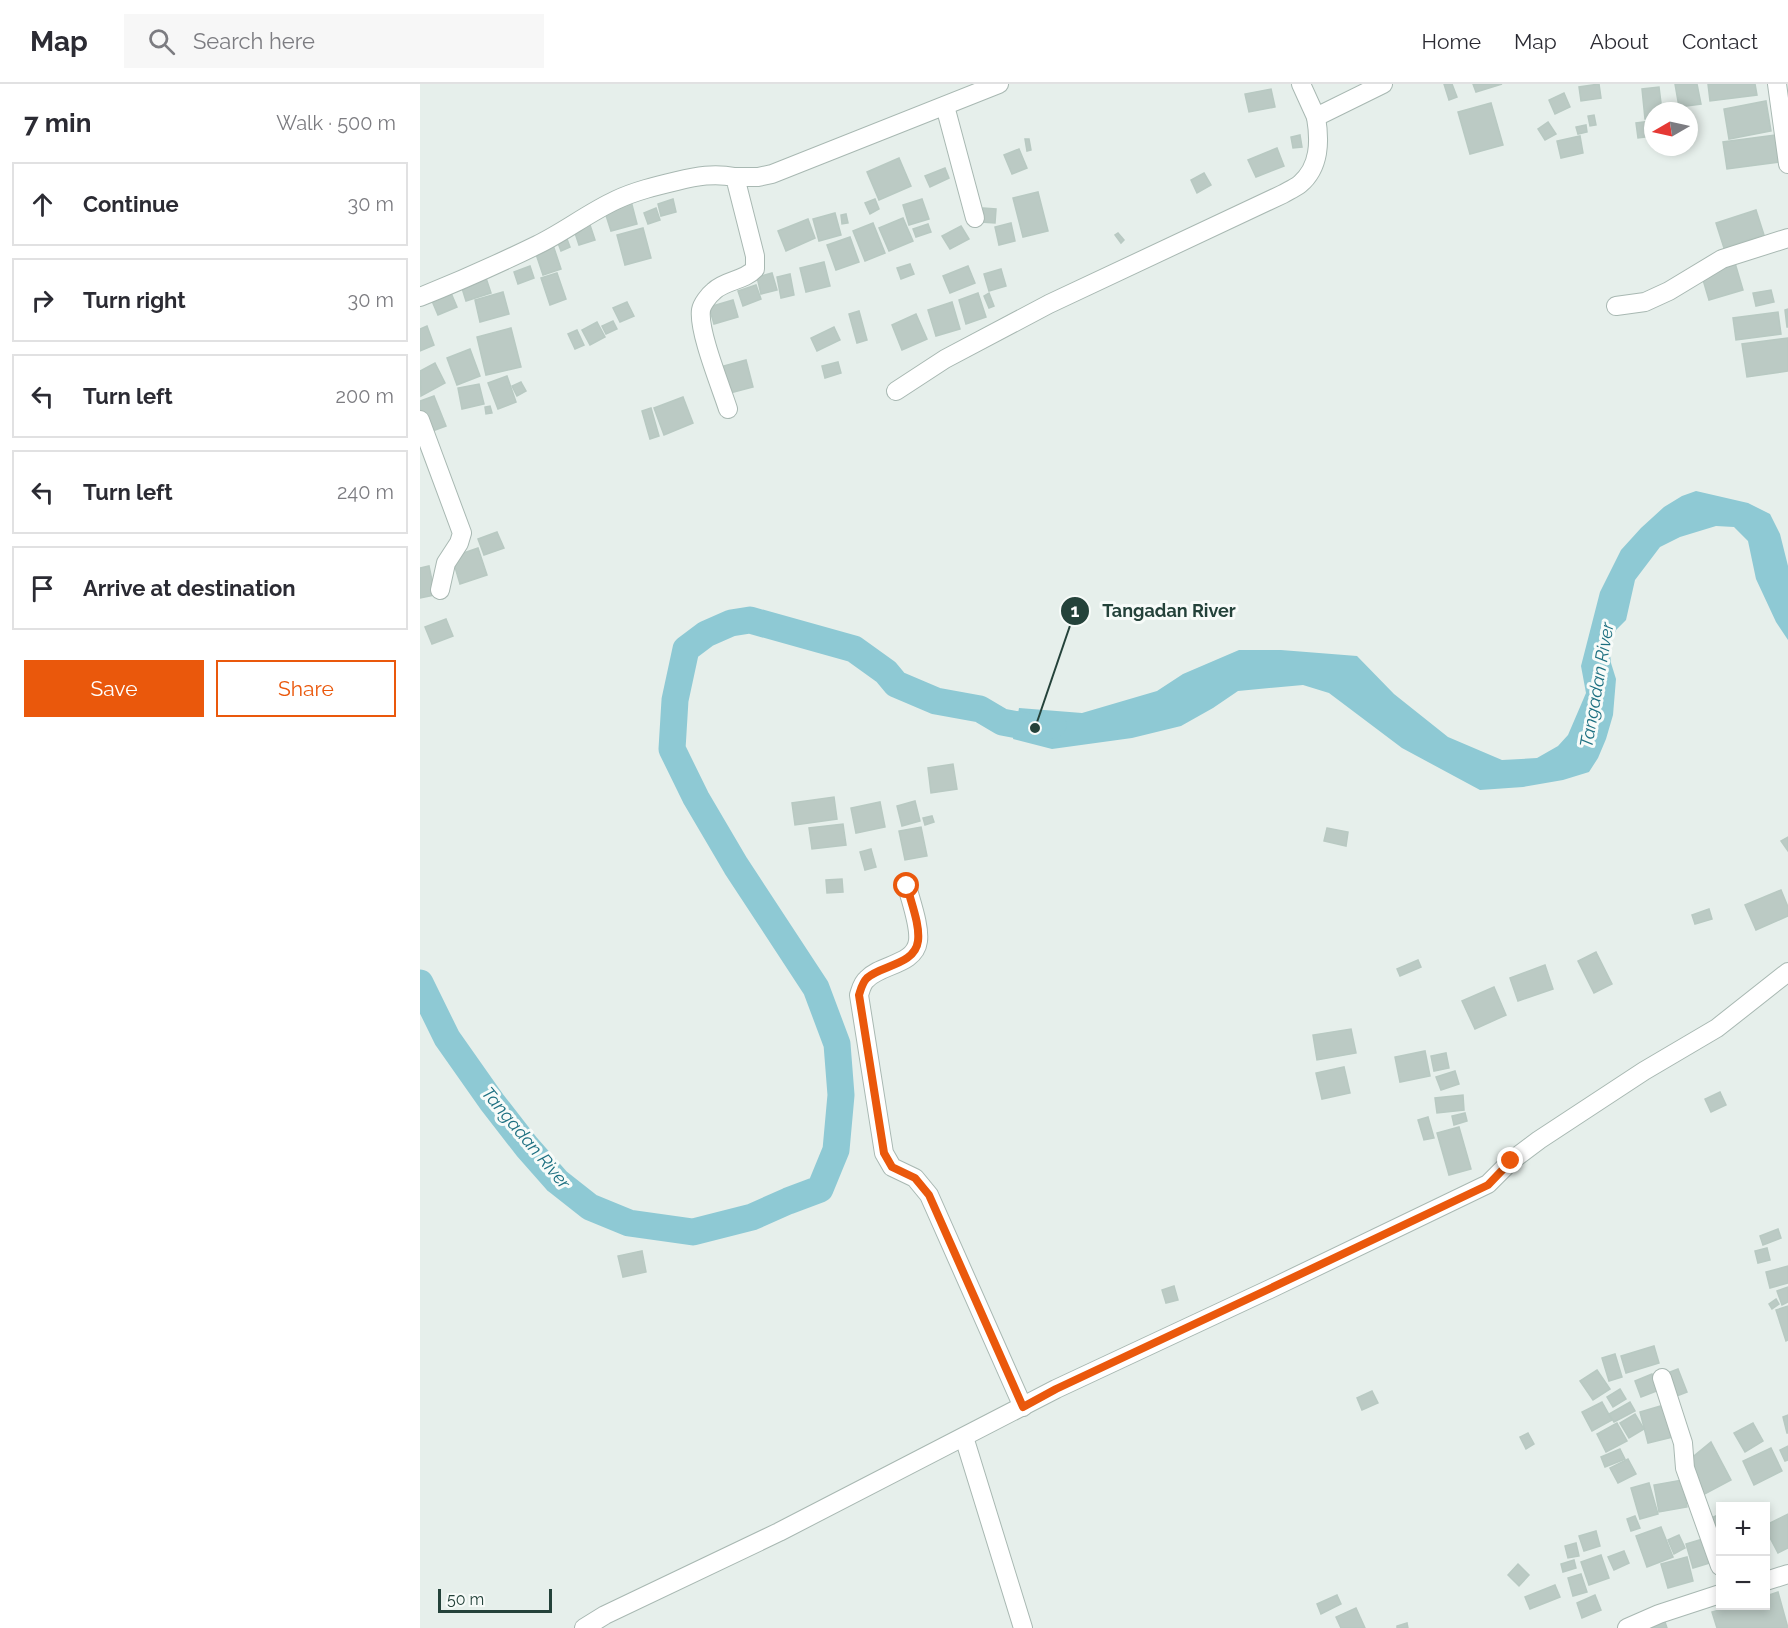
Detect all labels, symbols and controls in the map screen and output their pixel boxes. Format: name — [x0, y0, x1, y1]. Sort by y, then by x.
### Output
search box — [124, 14, 544, 68]
text: Map — [30, 25, 88, 58]
icon: search — [145, 25, 178, 58]
text: Search here — [193, 28, 315, 54]
text: Home — [1422, 29, 1481, 54]
text: Map — [1514, 29, 1557, 54]
text: About — [1590, 29, 1649, 54]
text: Contact — [1682, 29, 1758, 54]
north arrow — [1644, 102, 1698, 156]
text: 7 min — [24, 108, 91, 138]
text: Walk · 500 m — [276, 111, 396, 135]
icon: ahead — [26, 188, 59, 221]
text: Continue — [83, 191, 179, 217]
text: 30 m — [348, 192, 394, 216]
icon: right — [26, 284, 59, 317]
text: Turn right — [83, 287, 186, 313]
text: 30 m — [348, 288, 394, 312]
icon: left — [26, 380, 59, 413]
text: Turn left — [83, 383, 173, 409]
text: 200 m — [336, 384, 394, 408]
icon: left — [26, 476, 59, 509]
text: Turn left — [83, 479, 173, 505]
text: 240 m — [337, 480, 394, 504]
icon: arrive — [26, 572, 59, 605]
text: Arrive at destination — [83, 575, 296, 601]
callout: Tangadan River — [1060, 593, 1248, 629]
text: 1 — [1071, 600, 1080, 621]
text: Tangadan River — [1102, 600, 1236, 621]
water label: Tangadan River — [1575, 620, 1618, 749]
button: Save — [24, 660, 204, 717]
button: Share — [216, 660, 396, 717]
route start — [893, 872, 919, 898]
water label: Tangadan River — [478, 1082, 576, 1194]
route end — [1497, 1147, 1523, 1173]
map controls — [1716, 1502, 1770, 1610]
button: + — [1716, 1502, 1770, 1556]
button: − — [1716, 1556, 1770, 1610]
scale bar — [438, 1586, 552, 1614]
text: 50 m — [447, 1590, 484, 1609]

